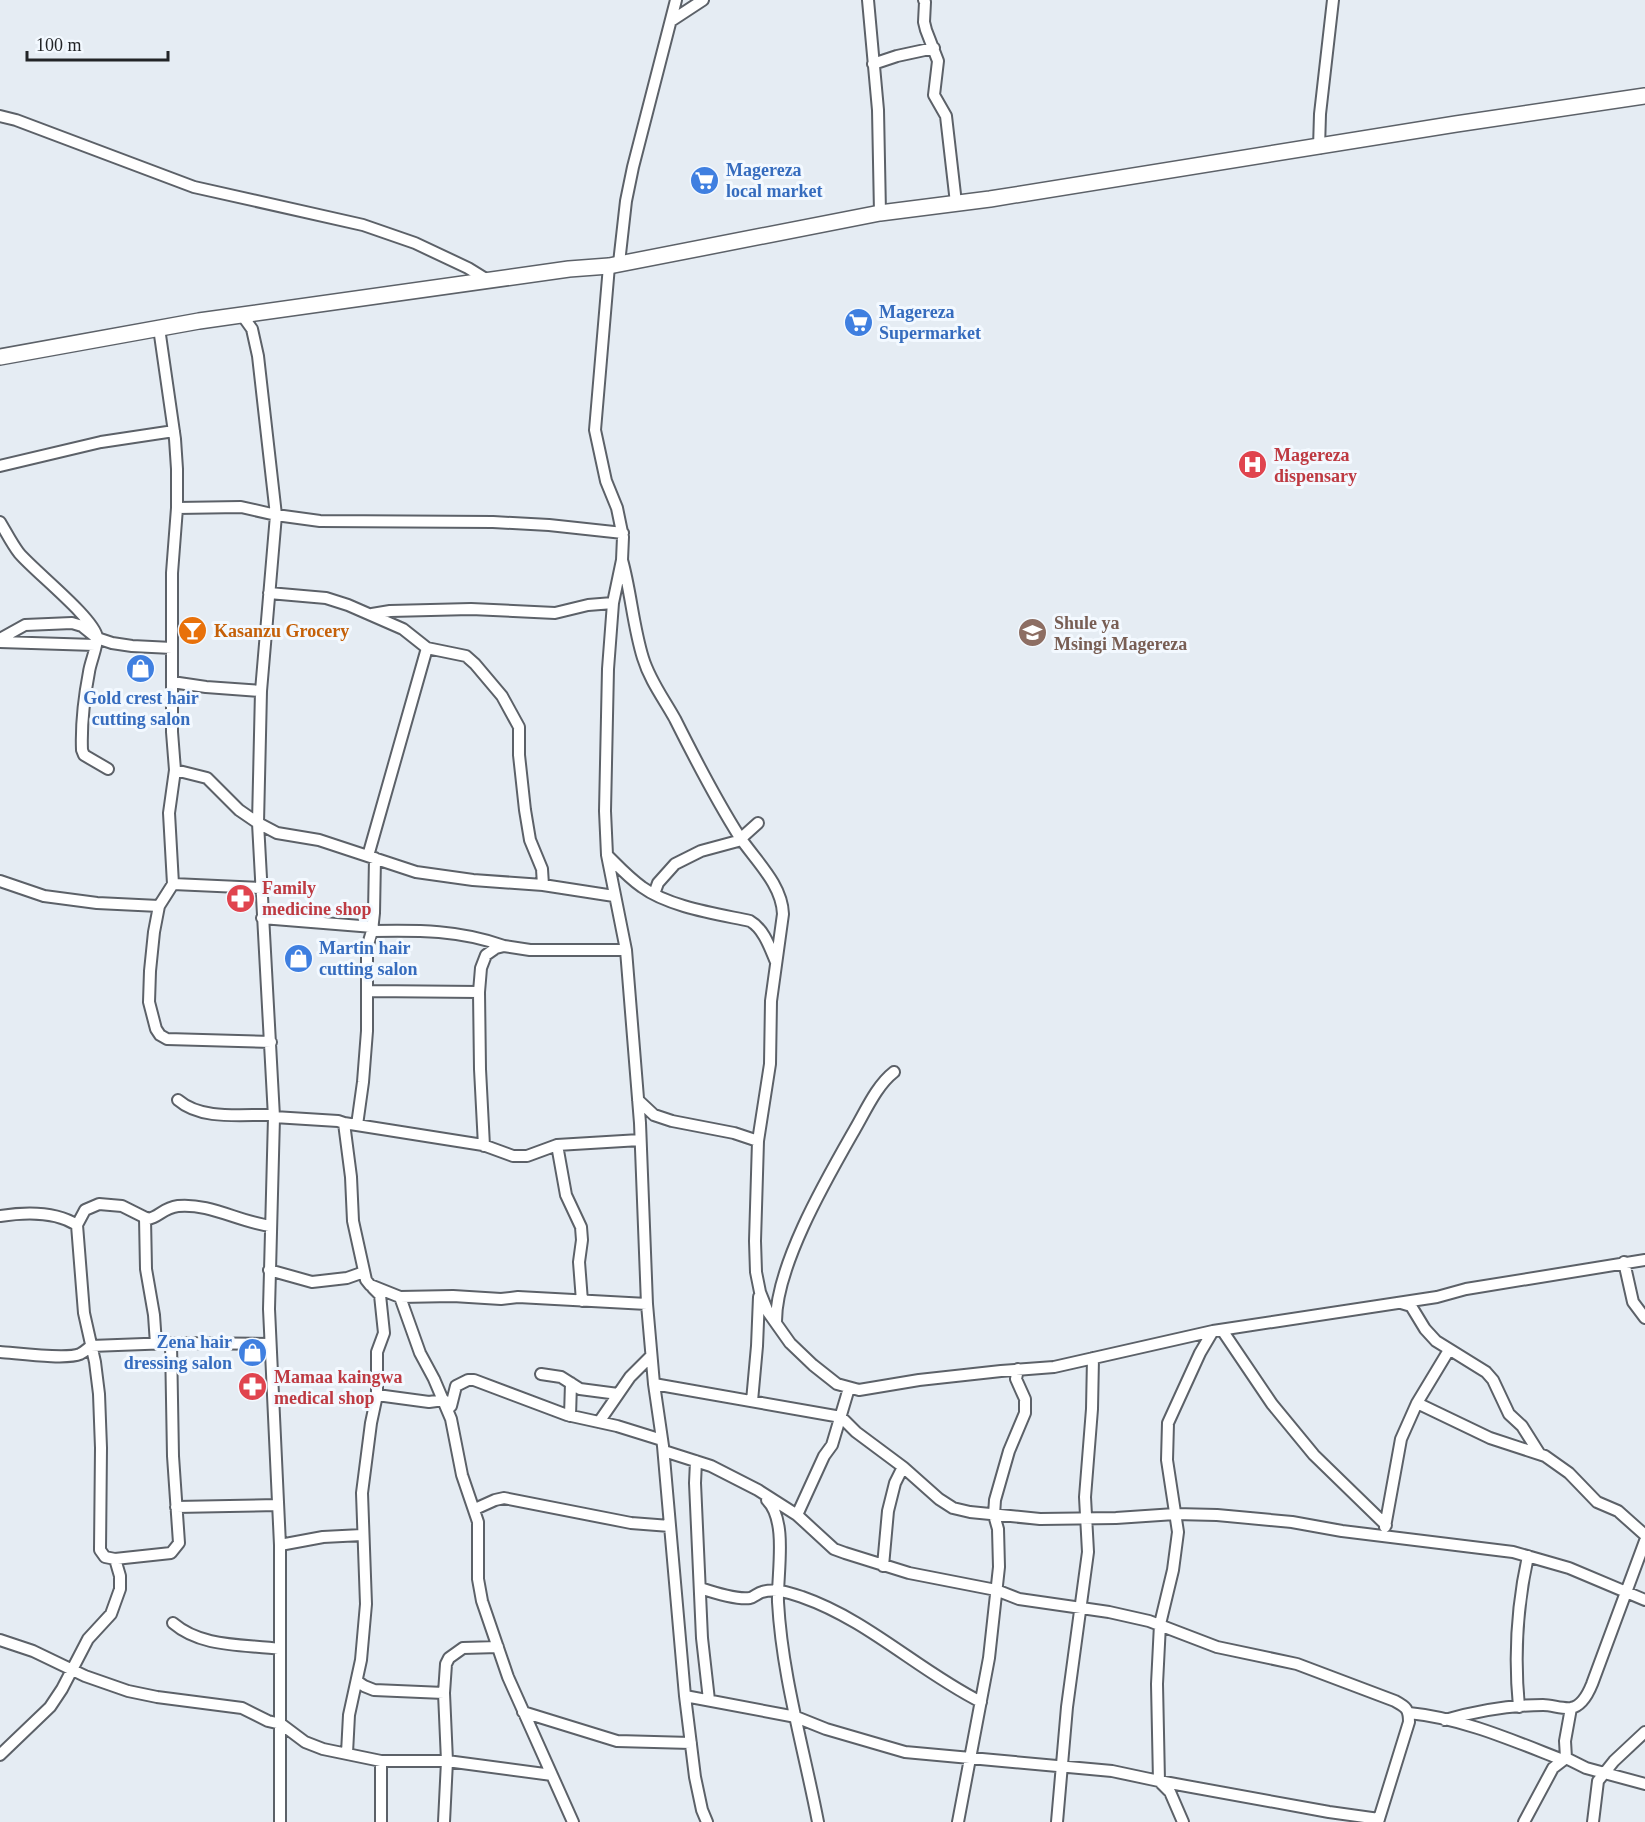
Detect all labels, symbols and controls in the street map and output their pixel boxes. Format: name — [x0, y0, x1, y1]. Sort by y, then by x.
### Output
scale bar — [27, 24, 168, 62]
text: 100 m — [36, 35, 82, 55]
place label: Magereza local market — [726, 160, 822, 201]
supermarket icon: Magereza local market — [689, 164, 721, 196]
place label: Magereza Supermarket — [879, 302, 981, 343]
supermarket icon: Magereza Supermarket — [842, 306, 874, 338]
place label: Magereza dispensary — [1274, 445, 1357, 486]
hospital icon: Magereza dispensary — [1237, 449, 1269, 481]
place label: Shule ya Msingi Magereza — [1054, 613, 1187, 654]
bar icon: Kasanzu Grocery — [177, 615, 209, 647]
school or university icon: Shule ya Msingi Magereza — [1017, 617, 1049, 649]
place label: Kasanzu Grocery — [214, 621, 349, 641]
shop icon: Gold crest hair cutting salon — [125, 653, 157, 685]
place label: Gold crest hair cutting salon — [83, 688, 199, 729]
place label: Family medicine shop — [262, 878, 372, 919]
pharmacy icon: Family medicine shop — [225, 882, 257, 914]
place label: Martin hair cutting salon — [319, 938, 418, 979]
shop icon: Martin hair cutting salon — [282, 942, 314, 974]
place label: Zena hair dressing salon — [124, 1332, 232, 1373]
shop icon: Zena hair dressing salon — [237, 1336, 269, 1368]
place label: Mamaa kaingwa medical shop — [274, 1367, 403, 1408]
pharmacy icon: Mamaa kaingwa medical shop — [237, 1371, 269, 1403]

